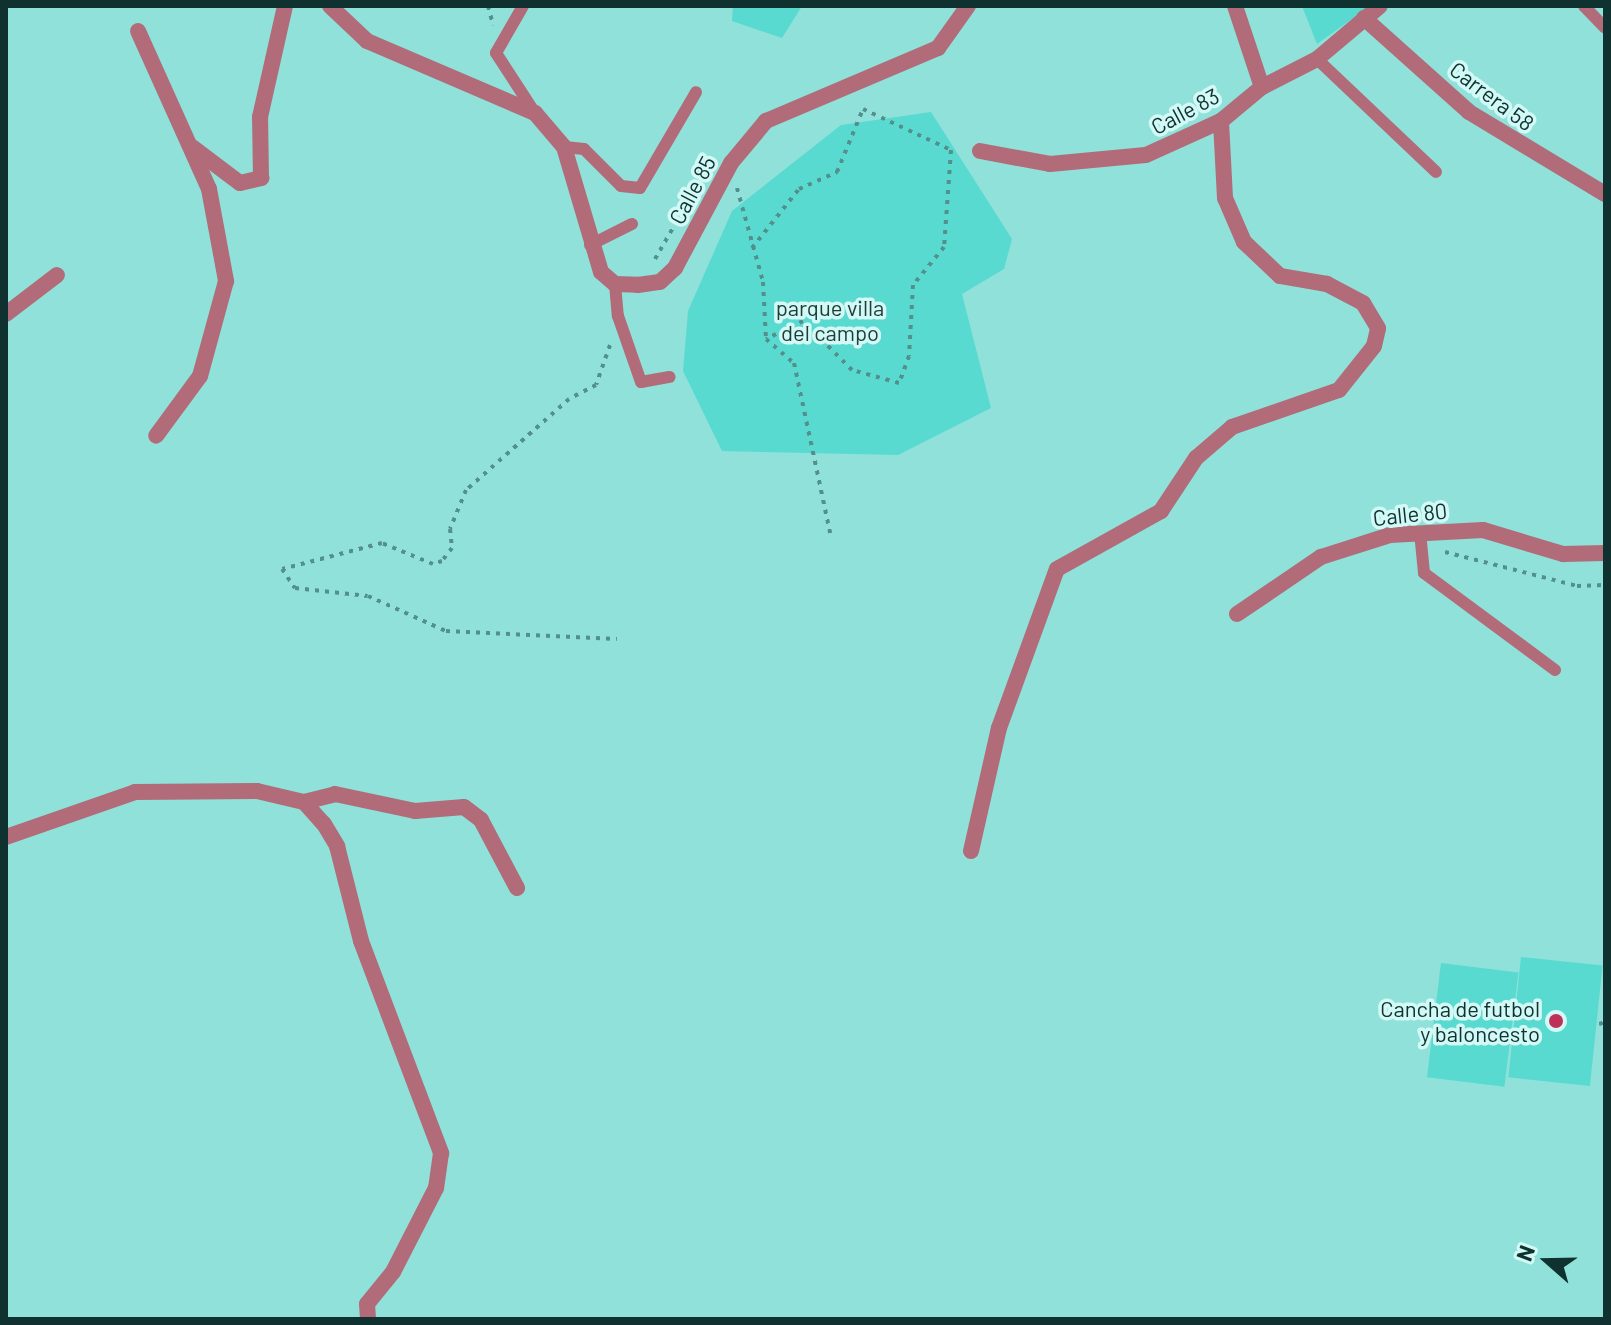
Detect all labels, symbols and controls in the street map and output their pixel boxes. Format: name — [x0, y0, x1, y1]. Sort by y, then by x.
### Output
street label: Carrera 58 — [1445, 56, 1539, 136]
street label: Calle 83 — [1146, 82, 1224, 140]
street label: Calle 85 — [663, 151, 721, 229]
park label: parque villa del campo — [776, 294, 884, 346]
street label: Calle 80 — [1372, 497, 1448, 531]
place label: Cancha de futbol y baloncesto — [1380, 995, 1540, 1046]
marker: Cancha de futbol y baloncesto — [1547, 1012, 1565, 1030]
north arrow — [1507, 1221, 1587, 1301]
text: N — [1510, 1241, 1539, 1264]

